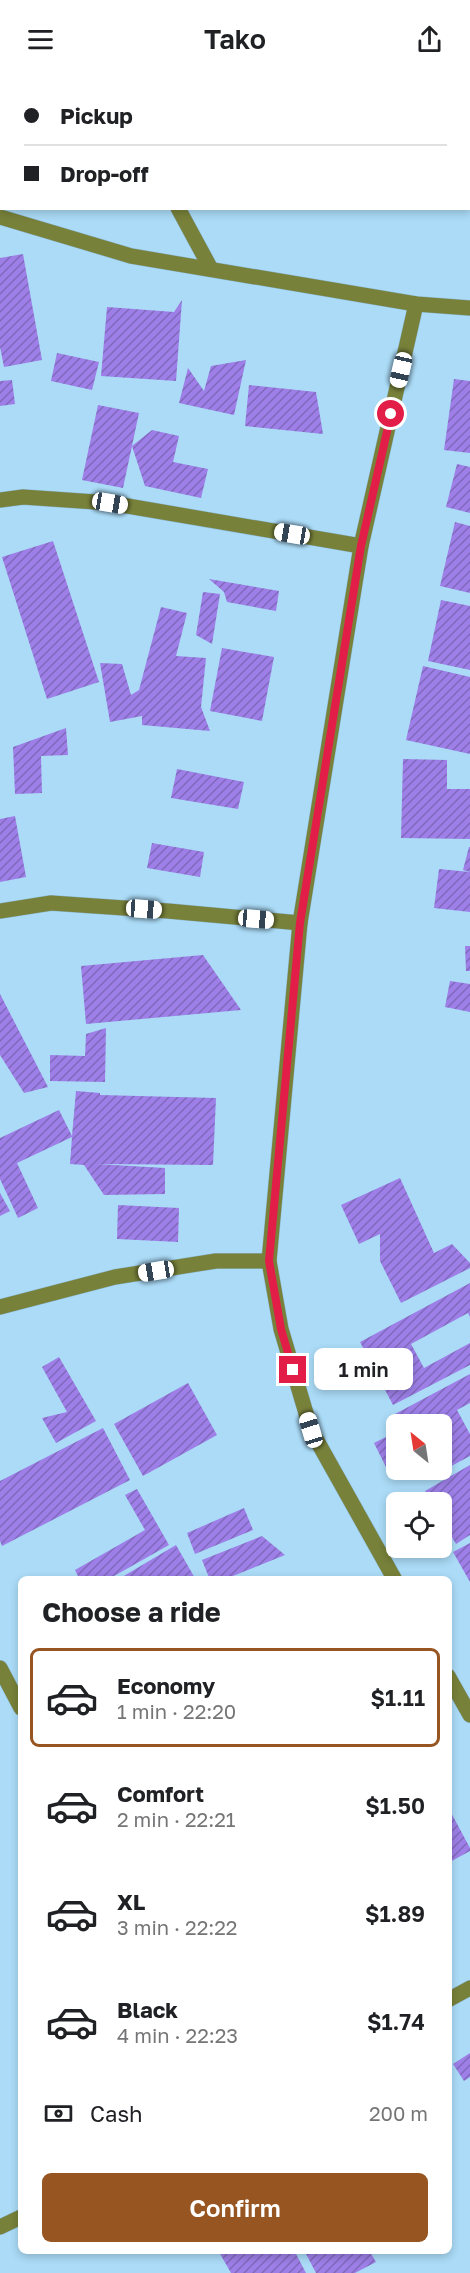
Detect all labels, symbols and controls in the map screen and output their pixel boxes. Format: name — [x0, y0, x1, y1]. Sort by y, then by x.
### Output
icon: menu — [24, 23, 57, 56]
text: Tako — [204, 23, 266, 55]
icon: share — [413, 23, 446, 56]
text: Pickup — [60, 102, 133, 129]
text: Drop-off — [60, 160, 149, 187]
car — [388, 350, 414, 390]
route start — [377, 400, 404, 427]
car — [91, 491, 129, 515]
car — [273, 522, 311, 546]
car — [125, 899, 163, 919]
car — [237, 908, 275, 930]
car — [137, 1259, 175, 1283]
callout: 1 min — [314, 1349, 413, 1391]
route end — [279, 1356, 306, 1383]
text: 1 min — [338, 1357, 389, 1381]
car — [297, 1410, 325, 1450]
north arrow — [386, 1414, 452, 1480]
map controls — [386, 1414, 452, 1558]
button: locate — [386, 1492, 452, 1558]
text: Choose a ride — [42, 1596, 221, 1628]
icon: car — [45, 1671, 99, 1725]
text: Economy — [117, 1672, 215, 1699]
text: $1.11 — [370, 1684, 425, 1711]
text: 1 min · 22:20 — [117, 1699, 236, 1723]
icon: car — [45, 1779, 99, 1833]
text: Comfort — [117, 1780, 204, 1807]
text: $1.50 — [365, 1792, 425, 1819]
text: 2 min · 22:21 — [117, 1807, 235, 1831]
icon: car — [45, 1887, 99, 1941]
text: XL — [117, 1888, 145, 1915]
text: $1.89 — [365, 1900, 425, 1927]
text: 3 min · 22:22 — [117, 1915, 237, 1939]
icon: car — [45, 1995, 99, 2049]
text: Black — [117, 1996, 178, 2023]
text: $1.74 — [367, 2008, 425, 2035]
text: 4 min · 22:23 — [117, 2023, 238, 2047]
icon: cash — [42, 2097, 75, 2130]
text: Cash — [90, 2100, 143, 2127]
text: 200 m — [369, 2101, 428, 2125]
button: Confirm — [42, 2173, 428, 2242]

